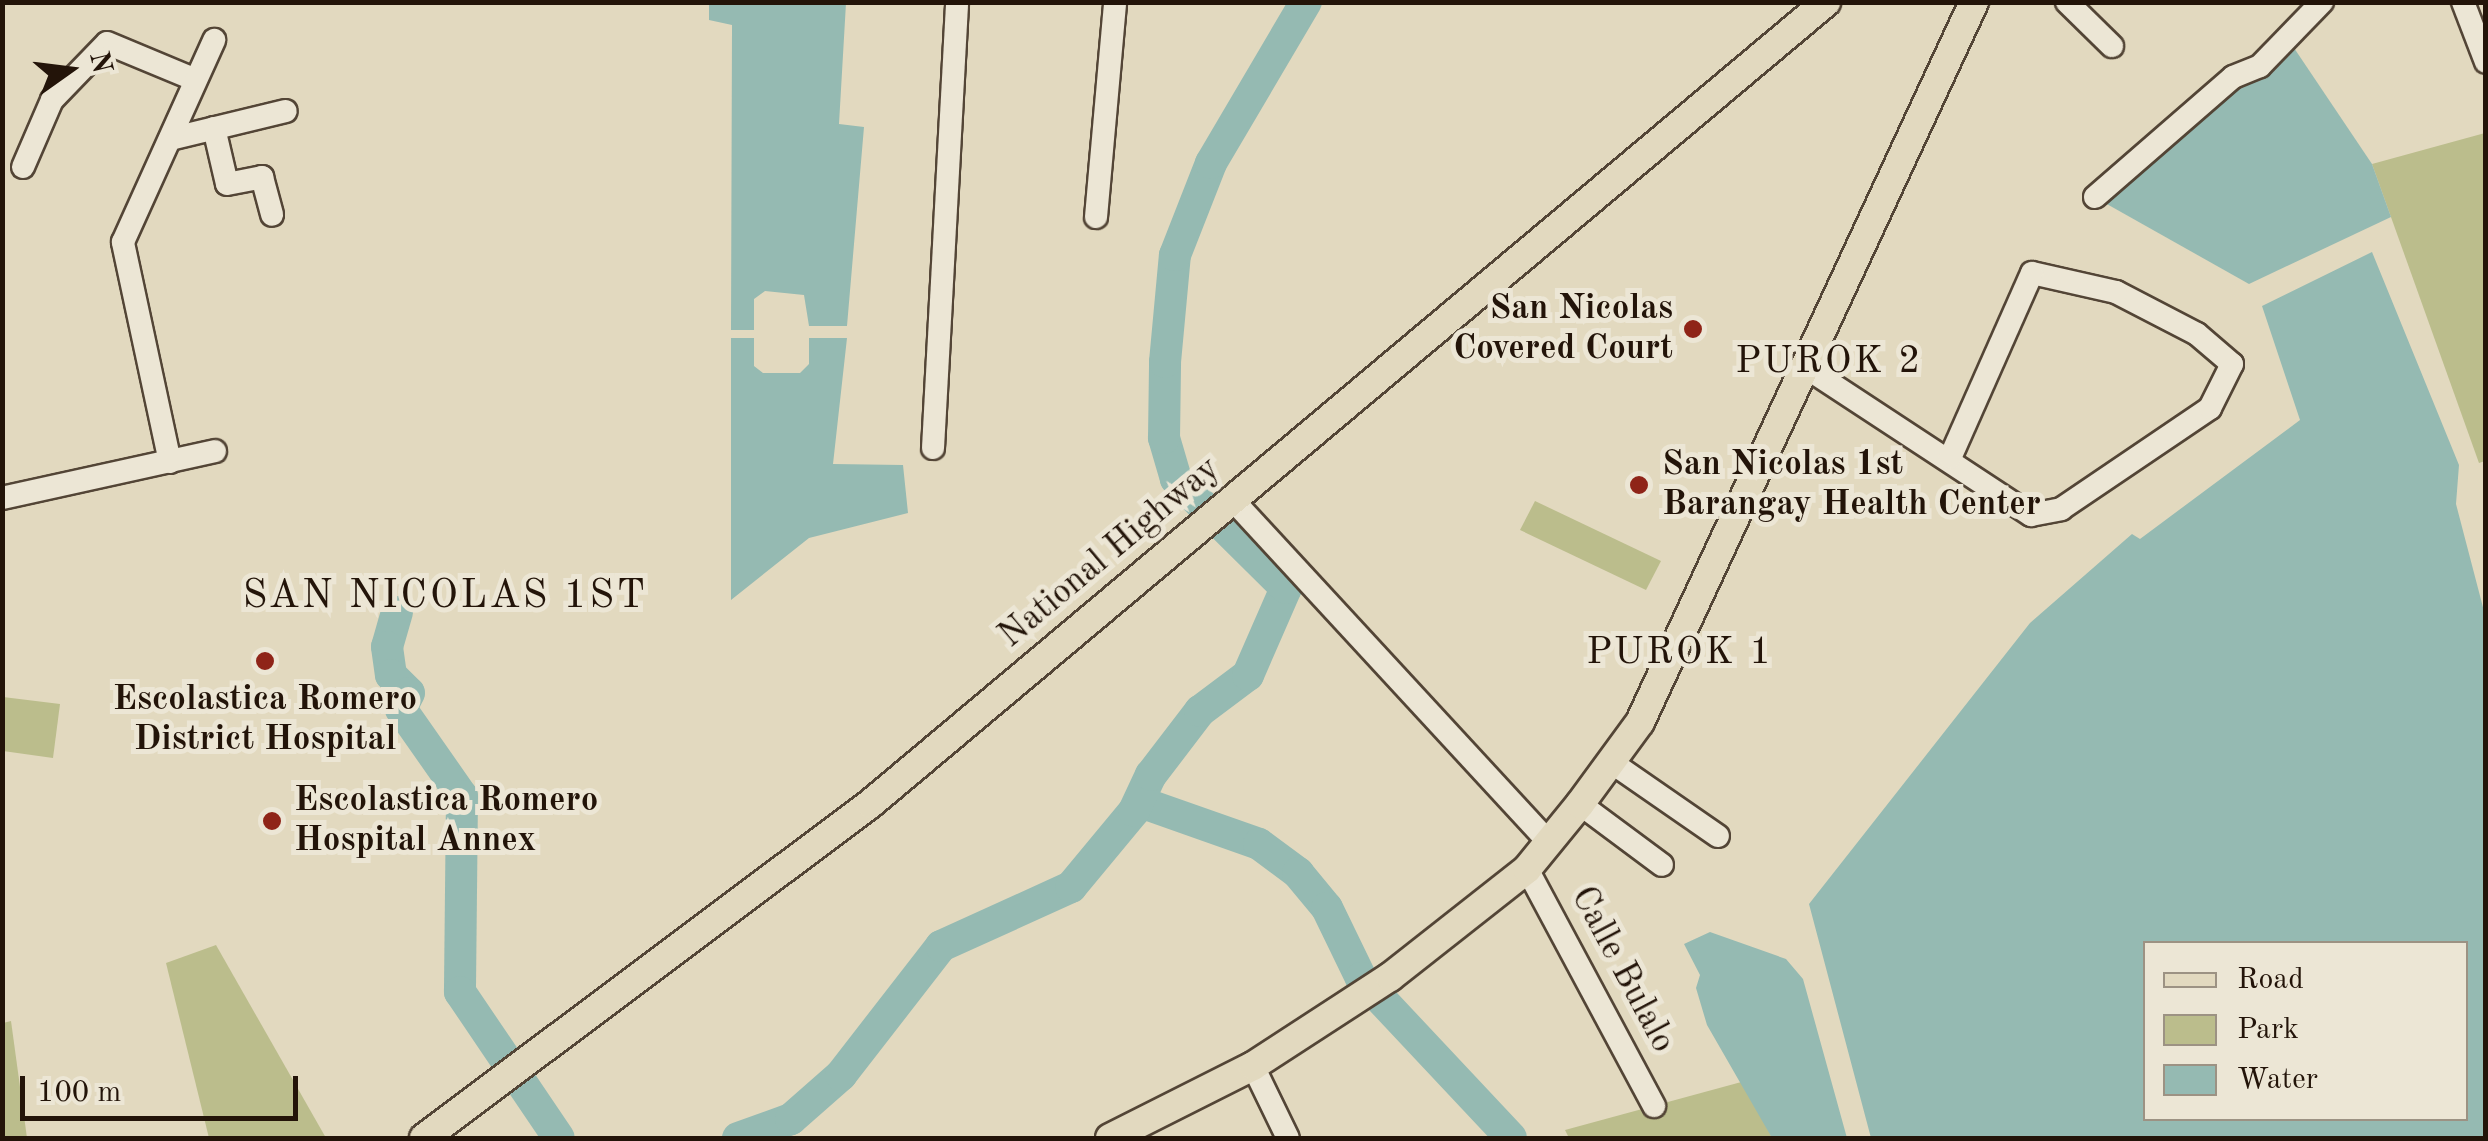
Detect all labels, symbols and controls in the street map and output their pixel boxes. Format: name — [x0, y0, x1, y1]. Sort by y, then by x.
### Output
north arrow — [20, 20, 120, 120]
text: N — [83, 49, 115, 77]
place label: San Nicolas Covered Court — [1453, 288, 1673, 370]
marker: San Nicolas Covered Court — [1682, 318, 1704, 340]
district label: PUROK 2 — [1735, 340, 1923, 386]
place label: San Nicolas 1st Barangay Health Center — [1662, 444, 2041, 526]
street label: National Highway — [991, 449, 1229, 657]
marker: San Nicolas 1st Barangay Health Center — [1626, 472, 1652, 498]
district label: SAN NICOLAS 1ST — [242, 573, 648, 621]
district label: PUROK 1 — [1586, 631, 1774, 677]
marker: Escolastica Romero District Hospital — [252, 648, 278, 674]
place label: Escolastica Romero District Hospital — [113, 679, 417, 761]
place label: Escolastica Romero Hospital Annex — [294, 780, 598, 862]
marker: Escolastica Romero Hospital Annex — [259, 808, 285, 834]
street label: Calle Bulalo — [1561, 880, 1683, 1060]
legend — [2143, 941, 2468, 1121]
text: Road — [2237, 965, 2304, 995]
text: Park — [2237, 1015, 2299, 1045]
scale bar — [25, 1056, 302, 1118]
text: Water — [2237, 1065, 2318, 1095]
text: 100 m — [37, 1078, 121, 1108]

